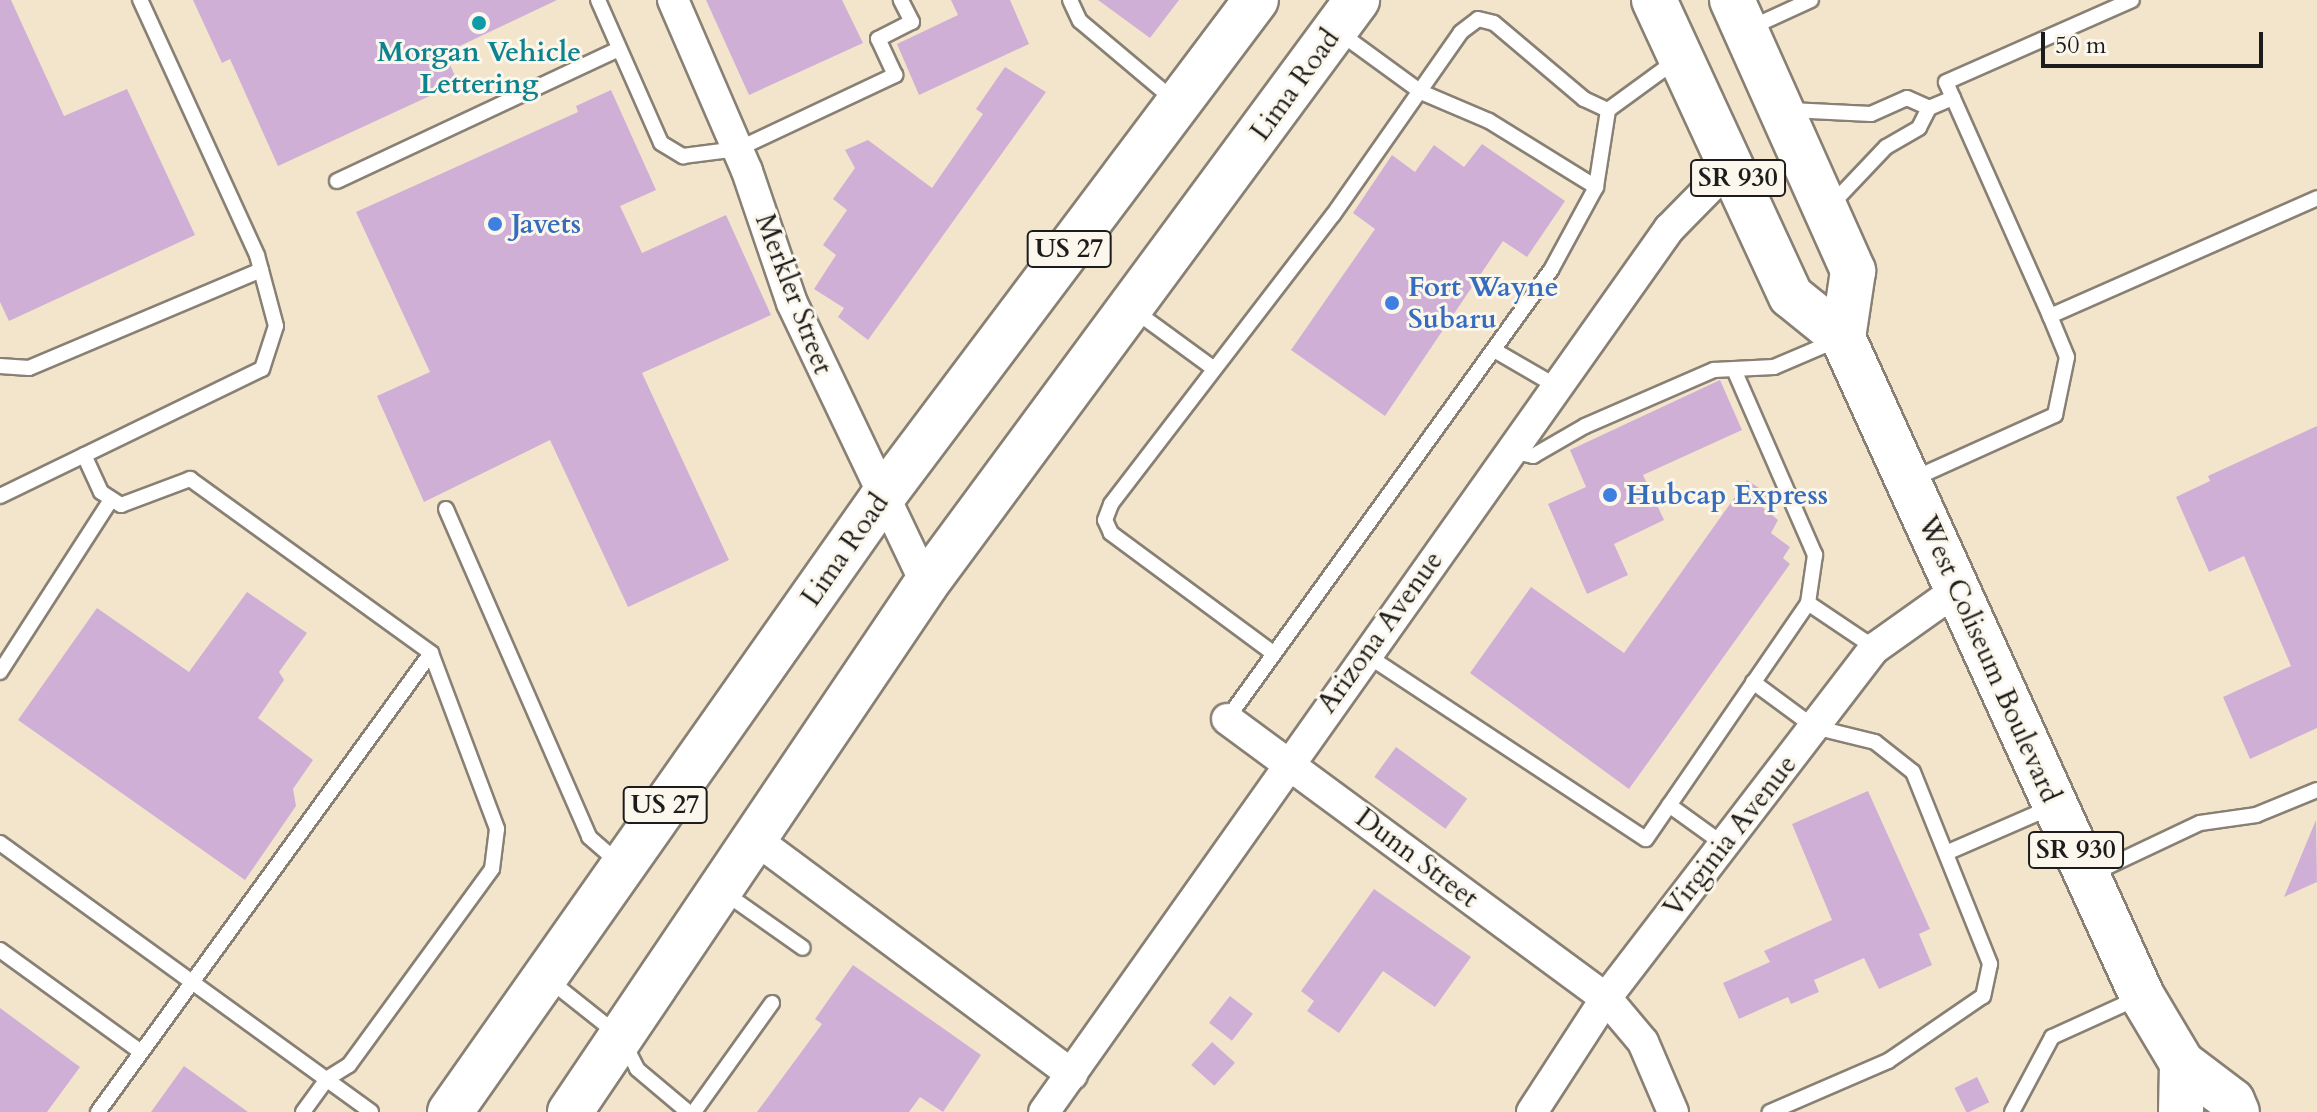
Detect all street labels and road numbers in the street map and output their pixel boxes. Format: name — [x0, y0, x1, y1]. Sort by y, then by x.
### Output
street label: Lima Road — [1243, 23, 1347, 147]
road number: SR 930 — [1690, 156, 1786, 200]
street label: Merkler Street — [748, 209, 840, 379]
road number: US 27 — [1025, 227, 1113, 271]
street label: Lima Road — [794, 487, 896, 613]
street label: West Coliseum Boulevard — [1911, 510, 2067, 808]
street label: Arizona Avenue — [1310, 544, 1450, 720]
street label: Virginia Avenue — [1656, 748, 1804, 924]
road number: US 27 — [621, 783, 709, 827]
street label: Dunn Street — [1349, 801, 1485, 915]
road number: SR 930 — [2028, 828, 2124, 872]

